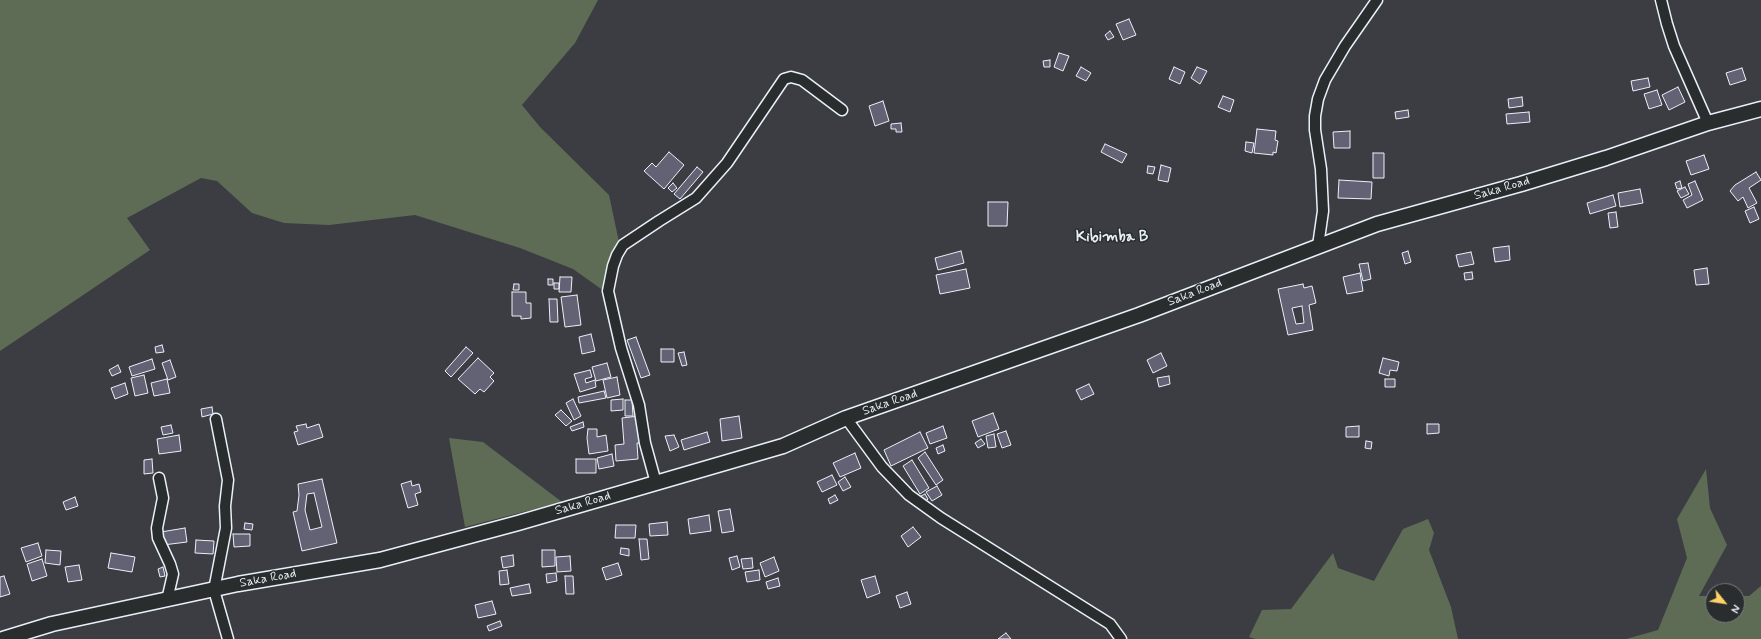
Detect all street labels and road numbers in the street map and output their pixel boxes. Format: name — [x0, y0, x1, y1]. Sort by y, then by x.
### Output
street label: Saka Road — [1472, 174, 1532, 204]
street label: Saka Road — [1166, 275, 1224, 311]
street label: Saka Road — [860, 386, 920, 420]
street label: Saka Road — [553, 489, 613, 519]
street label: Saka Road — [239, 566, 297, 592]

